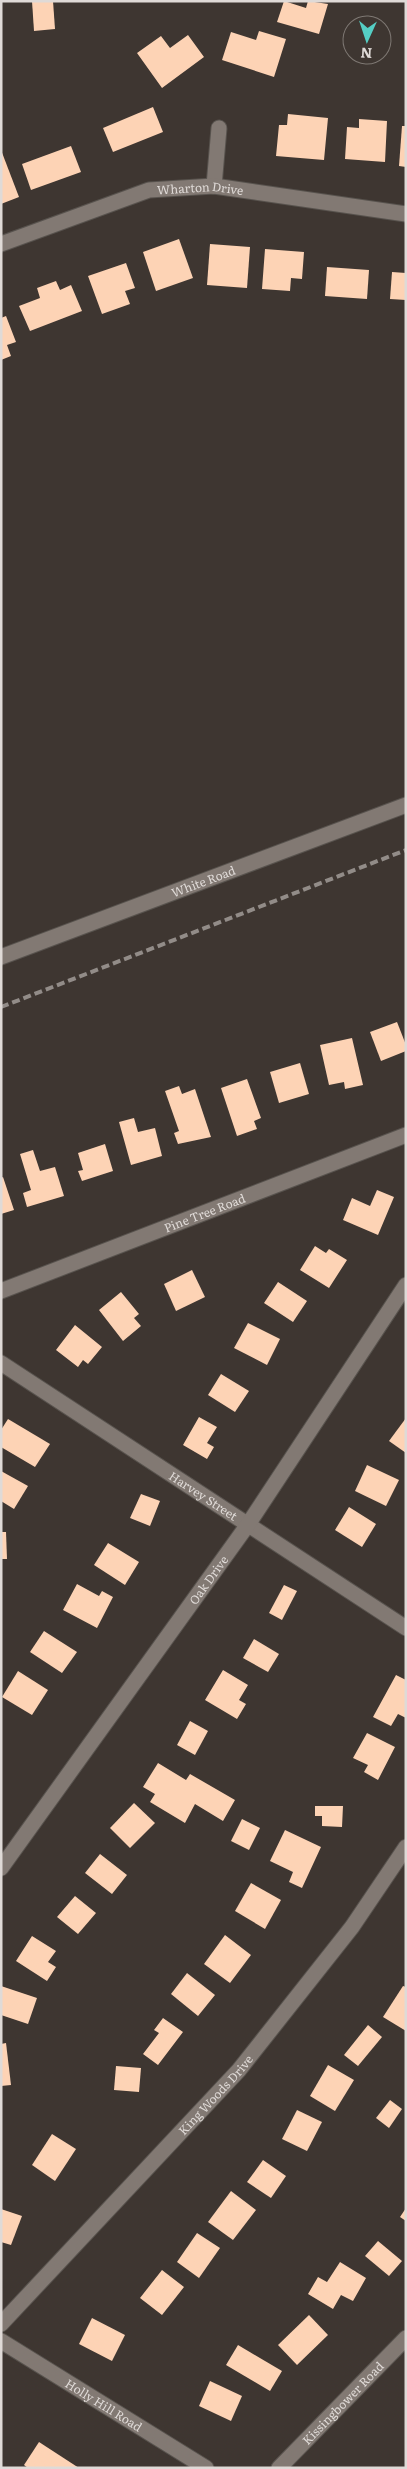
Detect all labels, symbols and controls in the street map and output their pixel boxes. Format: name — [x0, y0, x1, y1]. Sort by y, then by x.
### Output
north arrow — [342, 15, 392, 65]
text: N — [360, 44, 373, 64]
street label: Wharton Drive — [157, 177, 245, 199]
street label: White Road — [169, 861, 238, 901]
street label: Pine Tree Road — [161, 1189, 248, 1236]
street label: Harvey Street — [166, 1466, 241, 1525]
street label: Oak Drive — [184, 1551, 232, 1608]
street label: King Woods Drive — [174, 2051, 257, 2139]
street label: Kissingbower Road — [298, 2357, 388, 2449]
street label: Holly Hill Road — [62, 2374, 146, 2436]

